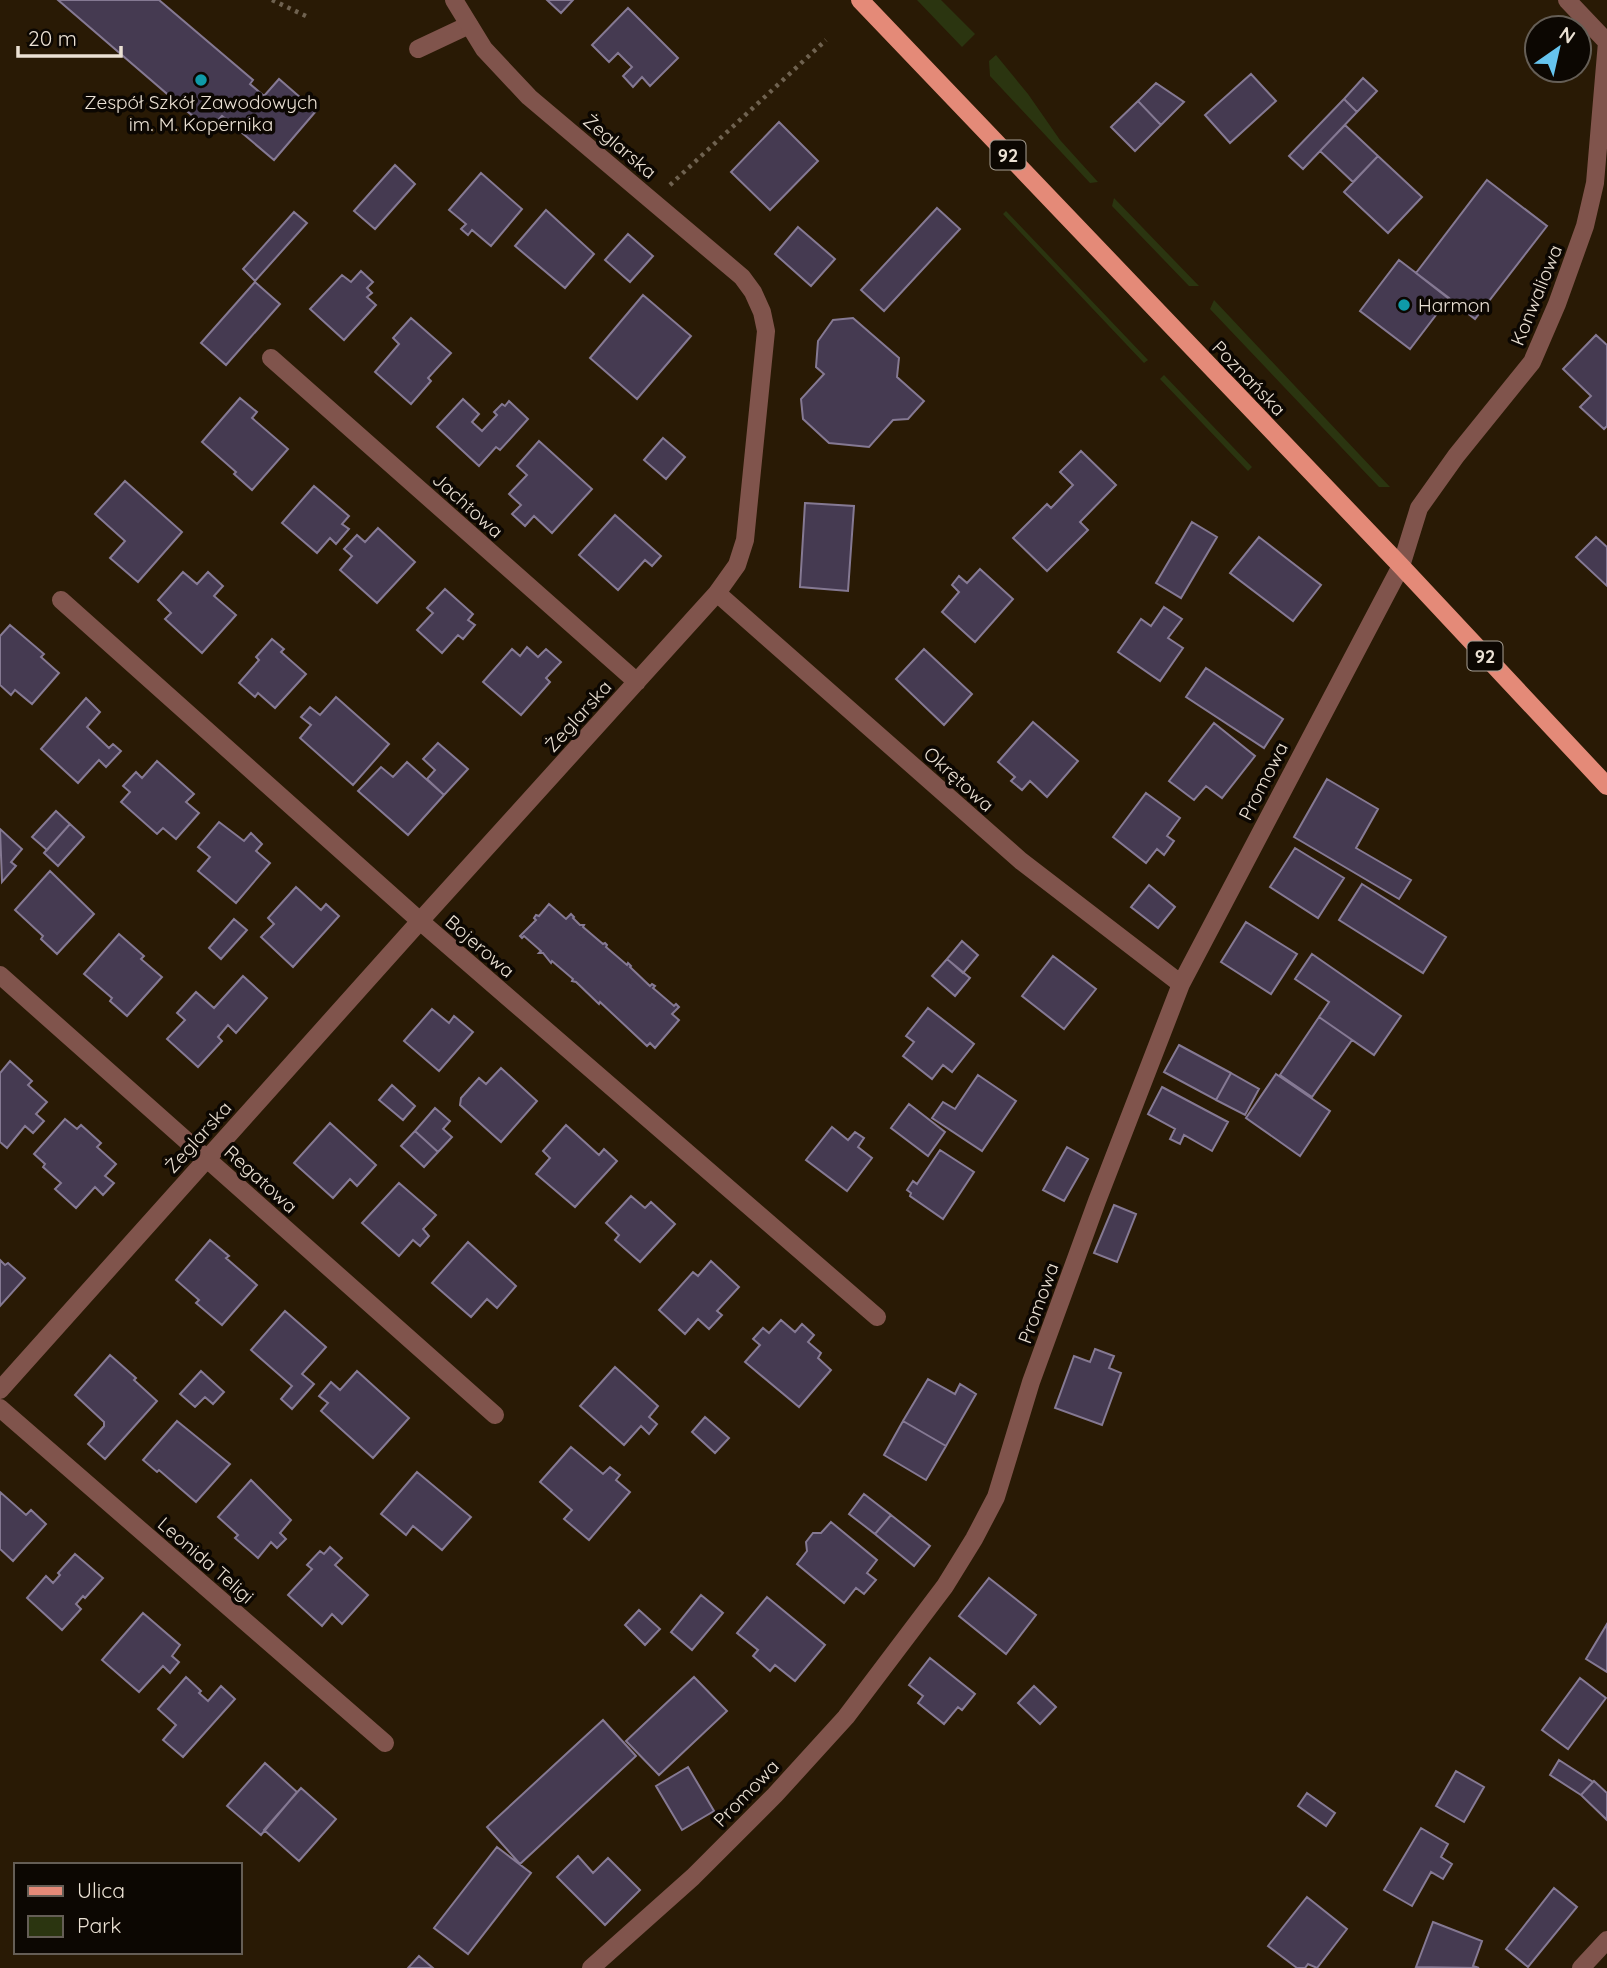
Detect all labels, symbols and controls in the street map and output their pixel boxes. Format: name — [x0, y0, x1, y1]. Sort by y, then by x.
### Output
scale bar — [18, 14, 121, 58]
north arrow — [1523, 14, 1593, 84]
text: N — [1555, 21, 1580, 49]
text: 20 m — [28, 25, 77, 51]
marker: Zespół Szkół Zawodowych im. M. Kopernika — [193, 72, 209, 88]
place label: Zespół Szkół Zawodowych im. M. Kopernika — [84, 90, 318, 136]
street label: Żeglarska — [578, 108, 662, 184]
road number: 92 — [990, 140, 1026, 170]
street label: Konwaliowa — [1505, 241, 1567, 349]
place label: Harmon — [1418, 293, 1490, 317]
marker: Harmon — [1396, 297, 1412, 313]
street label: Poznańska — [1207, 335, 1291, 421]
street label: Jachtowa — [428, 467, 508, 543]
road number: 92 — [1468, 642, 1502, 670]
street label: Żeglarska — [539, 675, 617, 757]
street label: Promowa — [1233, 738, 1293, 824]
street label: Okrętowa — [919, 741, 999, 817]
street label: Bojerowa — [440, 909, 520, 983]
street label: Żeglarska — [159, 1096, 237, 1178]
street label: Regatowa — [219, 1140, 303, 1218]
street label: Promowa — [1012, 1259, 1064, 1347]
street label: Leonida Teligi — [153, 1512, 259, 1608]
street label: Promowa — [708, 1754, 784, 1832]
legend — [14, 1863, 242, 1954]
text: Ulica — [77, 1877, 125, 1903]
text: Park — [77, 1912, 121, 1938]

